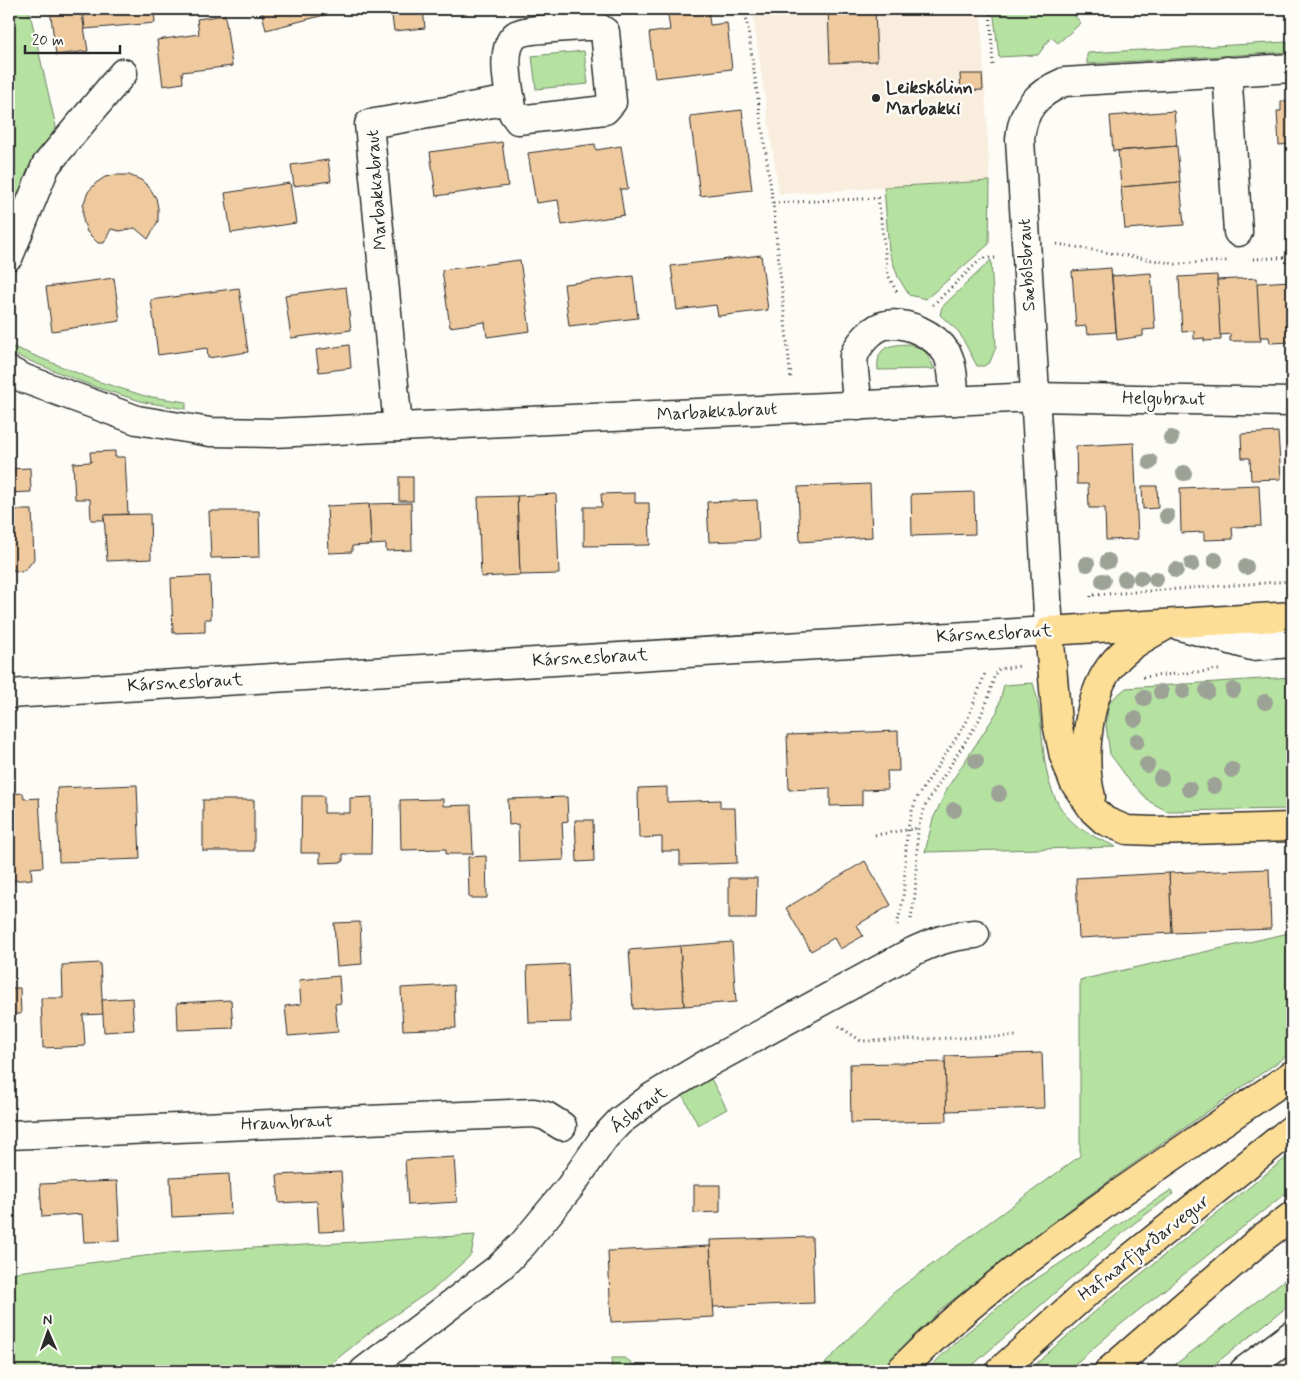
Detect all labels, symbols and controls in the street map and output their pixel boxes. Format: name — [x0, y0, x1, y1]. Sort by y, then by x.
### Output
scale bar — [25, 22, 120, 54]
text: 20 m — [32, 31, 64, 51]
place label: Leikskólinn Marbakki — [886, 76, 973, 121]
marker: Leikskólinn Marbakki — [870, 92, 882, 104]
street label: Marbakkabraut — [361, 129, 393, 251]
street label: Sæbólsbraut — [1013, 218, 1041, 312]
street label: Helgubraut — [1122, 386, 1206, 413]
street label: Marbakkabraut — [656, 397, 778, 427]
street label: Kársnesbraut — [936, 619, 1053, 649]
street label: Kársnesbraut — [532, 643, 649, 673]
street label: Kársnesbraut — [127, 668, 244, 698]
street label: Ásbraut — [606, 1081, 672, 1139]
street label: Hraunbraut — [240, 1109, 334, 1137]
street label: Hafnarfjarðarvegur — [1073, 1189, 1216, 1308]
north arrow — [22, 1308, 72, 1358]
text: N — [43, 1311, 53, 1329]

